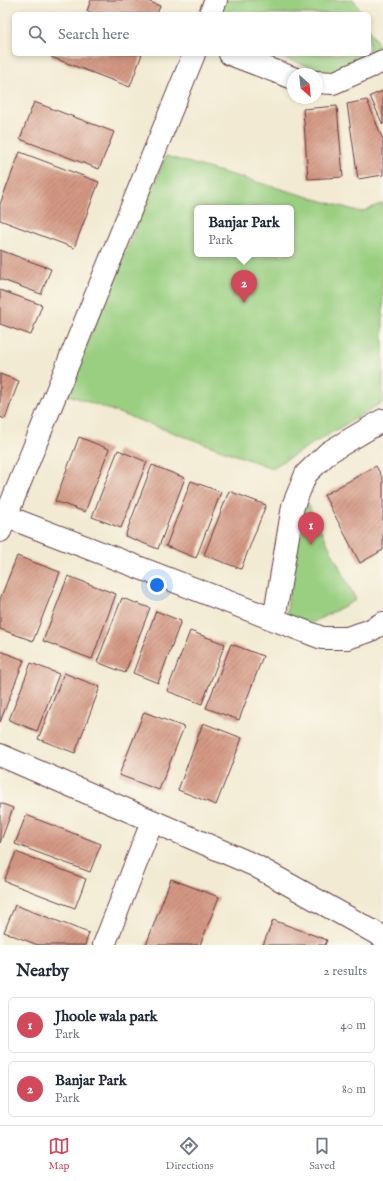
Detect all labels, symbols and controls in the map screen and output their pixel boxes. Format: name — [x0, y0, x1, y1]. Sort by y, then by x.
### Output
search box — [12, 12, 371, 56]
icon: search — [26, 23, 48, 45]
text: Search here — [58, 25, 129, 44]
north arrow — [287, 68, 323, 104]
popup — [194, 205, 294, 257]
text: Banjar Park — [208, 213, 280, 232]
text: Park — [208, 232, 233, 249]
pin: 2 — [231, 270, 257, 303]
pin: 1 — [298, 512, 324, 545]
your location — [147, 575, 167, 595]
text: Nearby — [16, 961, 69, 982]
text: 2 results — [323, 963, 367, 980]
text: Jhoole wala park — [55, 1007, 158, 1026]
text: 1 — [28, 1017, 32, 1034]
text: 40 m — [340, 1017, 366, 1034]
text: Park — [55, 1026, 80, 1043]
text: Banjar Park — [55, 1071, 127, 1090]
text: 2 — [27, 1081, 33, 1098]
text: 80 m — [342, 1081, 366, 1098]
text: Park — [55, 1090, 80, 1107]
tab: Map — [48, 1135, 70, 1173]
tab: Directions — [166, 1135, 213, 1173]
tab: Saved — [309, 1135, 335, 1173]

